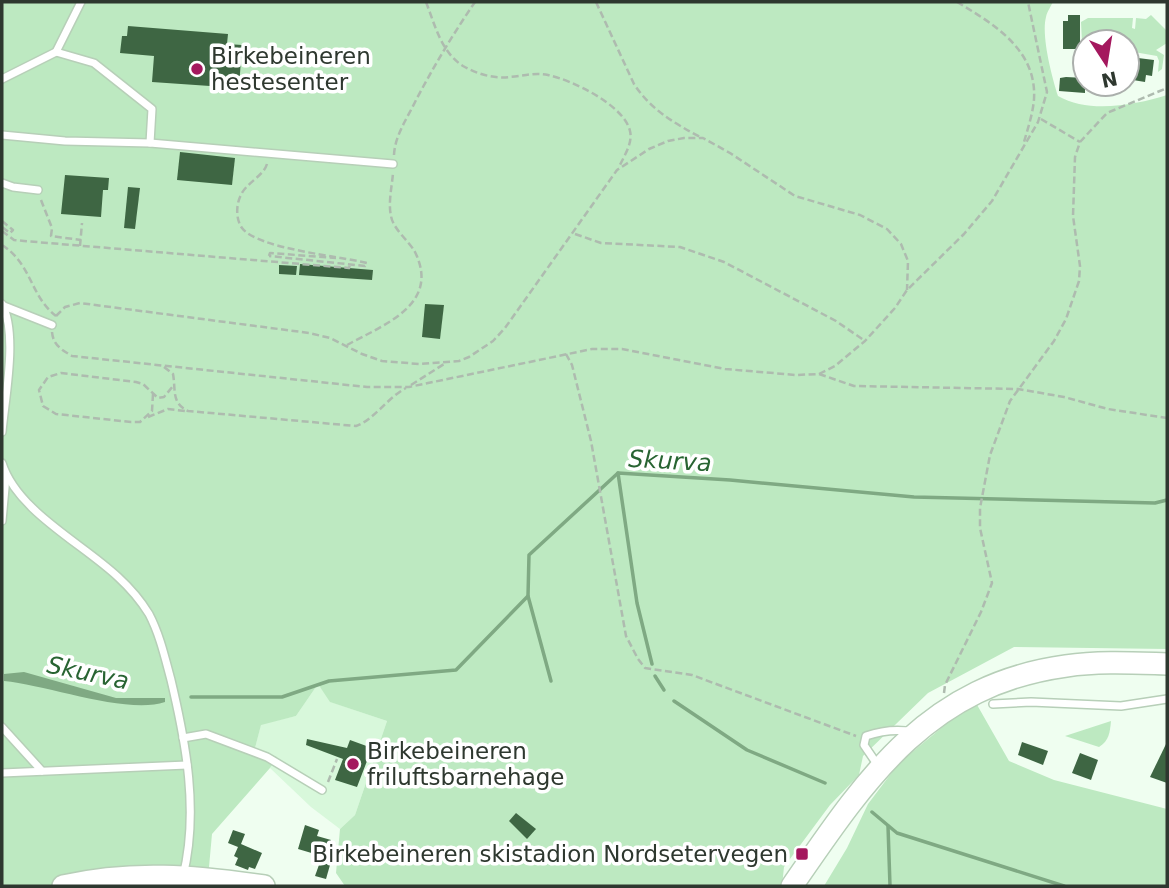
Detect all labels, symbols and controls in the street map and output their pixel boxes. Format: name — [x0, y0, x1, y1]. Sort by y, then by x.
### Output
north arrow — [1071, 28, 1141, 98]
place label: Birkebeineren hestesenter — [211, 43, 371, 95]
marker: Birkebeineren hestesenter — [189, 61, 205, 77]
text: N — [1099, 67, 1120, 92]
water label: Skurva — [628, 445, 712, 477]
water label: Skurva — [44, 651, 132, 695]
place label: Birkebeineren friluftsbarnehage — [367, 738, 565, 790]
marker: Birkebeineren friluftsbarnehage — [345, 756, 361, 772]
place label: Birkebeineren skistadion Nordsetervegen — [312, 841, 788, 867]
marker: Birkebeineren skistadion Nordsetervegen — [794, 846, 810, 862]

